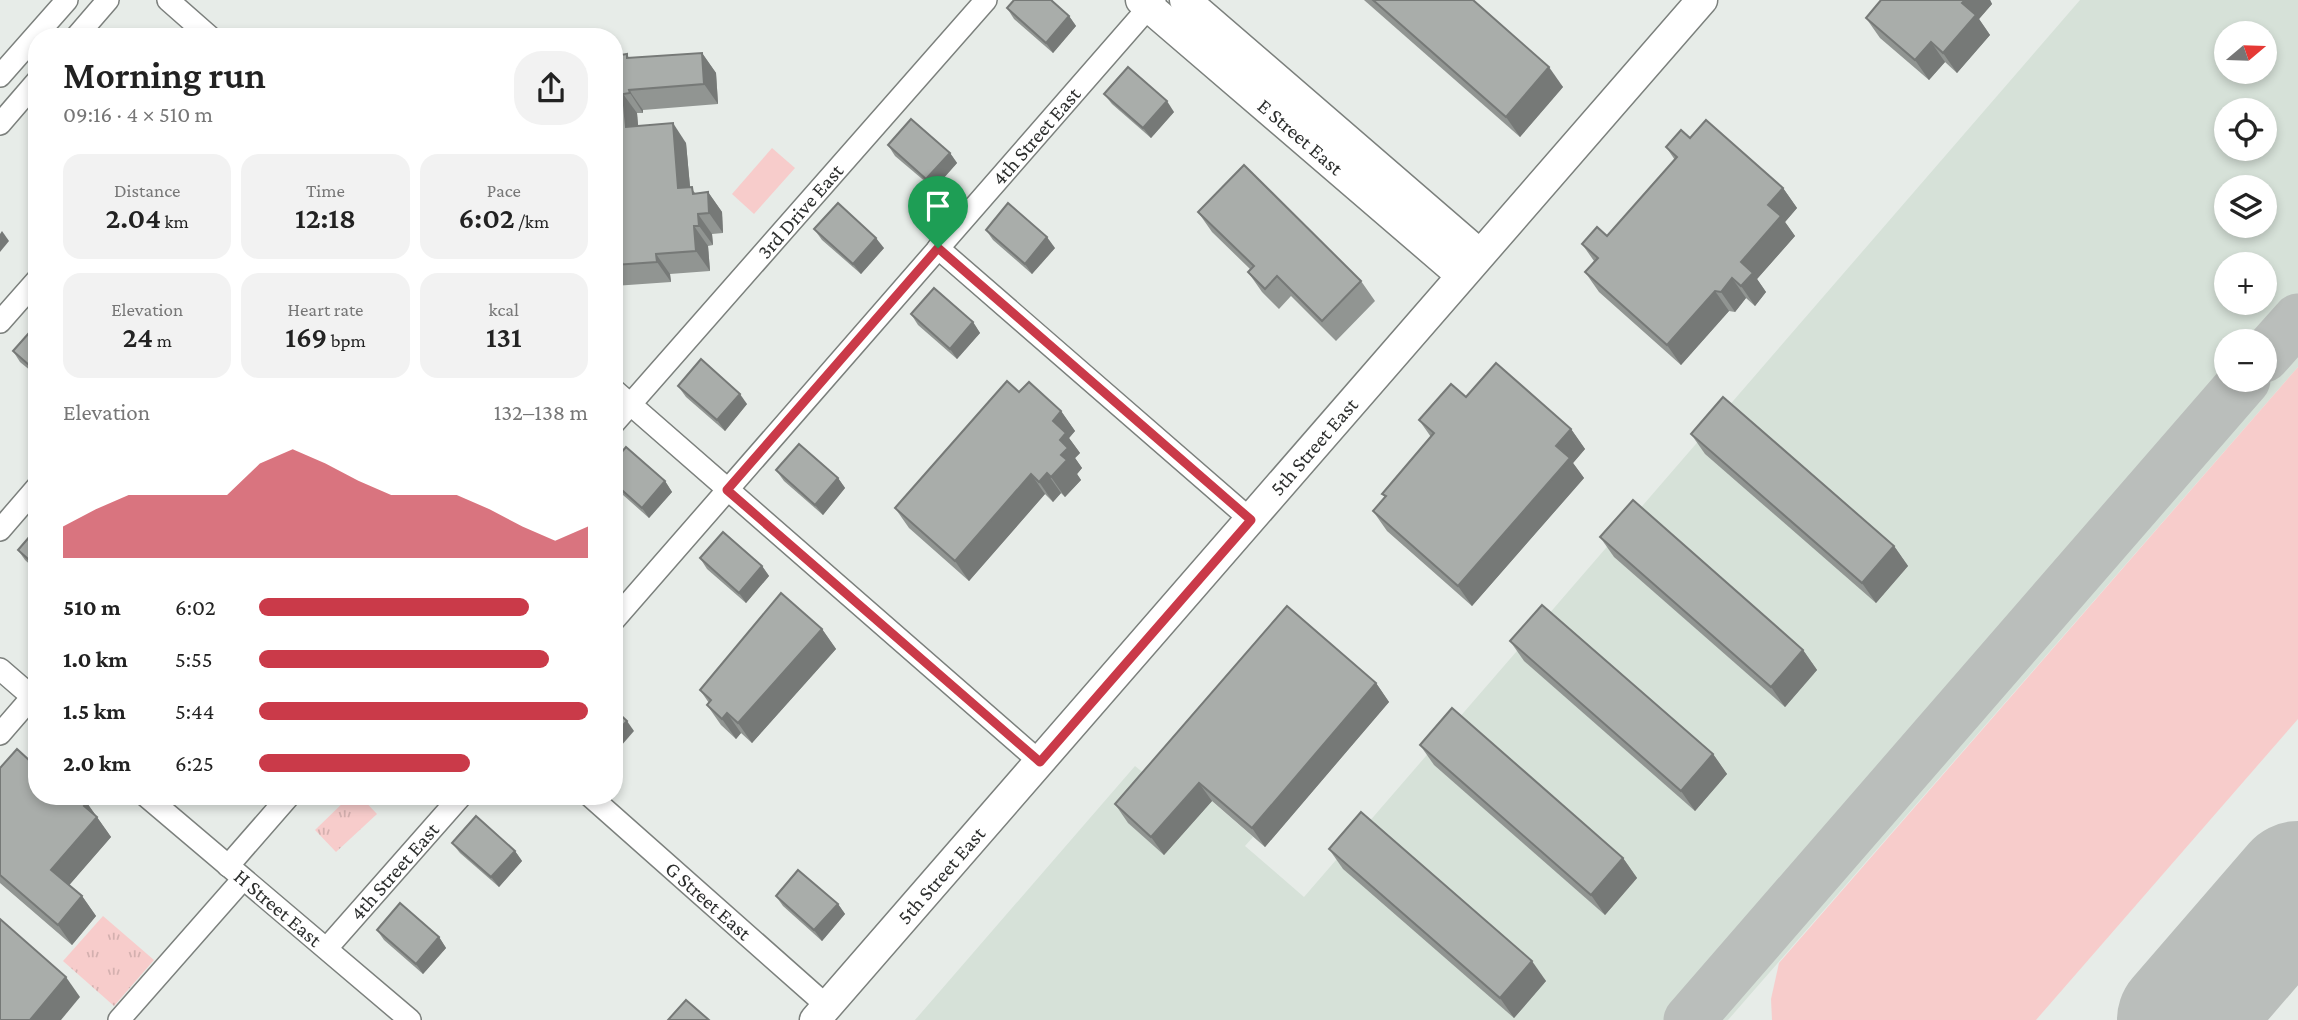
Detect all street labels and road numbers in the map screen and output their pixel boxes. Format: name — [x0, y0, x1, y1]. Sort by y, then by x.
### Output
street label: 4th Street East — [987, 81, 1086, 190]
street label: E Street East — [1253, 94, 1349, 181]
street label: 3rd Drive East — [752, 158, 849, 263]
street label: 5th Street East — [1265, 392, 1363, 500]
street label: 4th Street East — [345, 817, 445, 925]
street label: 5th Street East — [892, 821, 991, 929]
street label: G Street East — [660, 856, 757, 946]
street label: H Street East — [229, 864, 327, 952]

